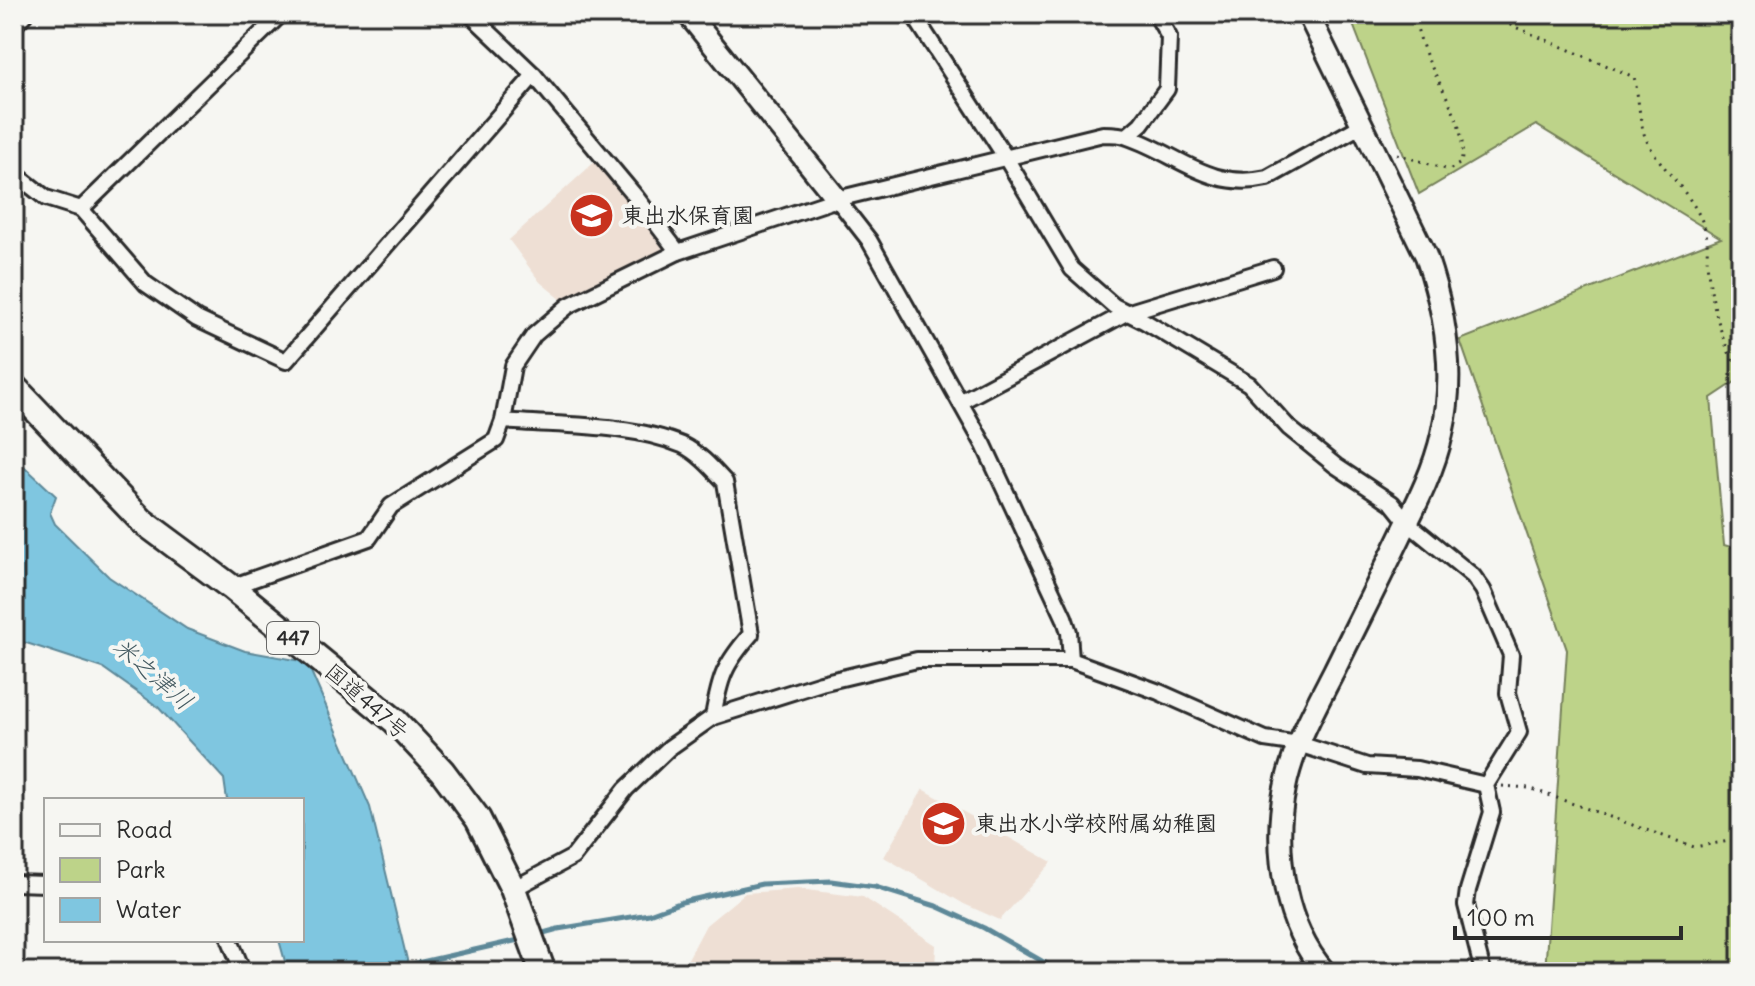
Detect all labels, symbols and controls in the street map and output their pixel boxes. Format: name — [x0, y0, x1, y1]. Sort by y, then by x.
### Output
school or university icon: 東出水保育園 — [567, 191, 615, 239]
place label: 東出水保育園 — [622, 201, 754, 229]
road number: 447 — [267, 622, 319, 654]
water label: 米之津川 — [108, 630, 200, 716]
street label: 国道447号 — [319, 657, 415, 745]
legend — [44, 798, 304, 942]
school or university icon: 東出水小学校附属幼稚園 — [920, 799, 968, 847]
place label: 東出水小学校附属幼稚園 — [975, 809, 1217, 837]
text: Road — [116, 814, 172, 844]
text: Park — [116, 854, 166, 884]
scale bar — [1455, 890, 1681, 940]
text: Water — [116, 894, 181, 924]
text: 100 m — [1467, 902, 1535, 932]

